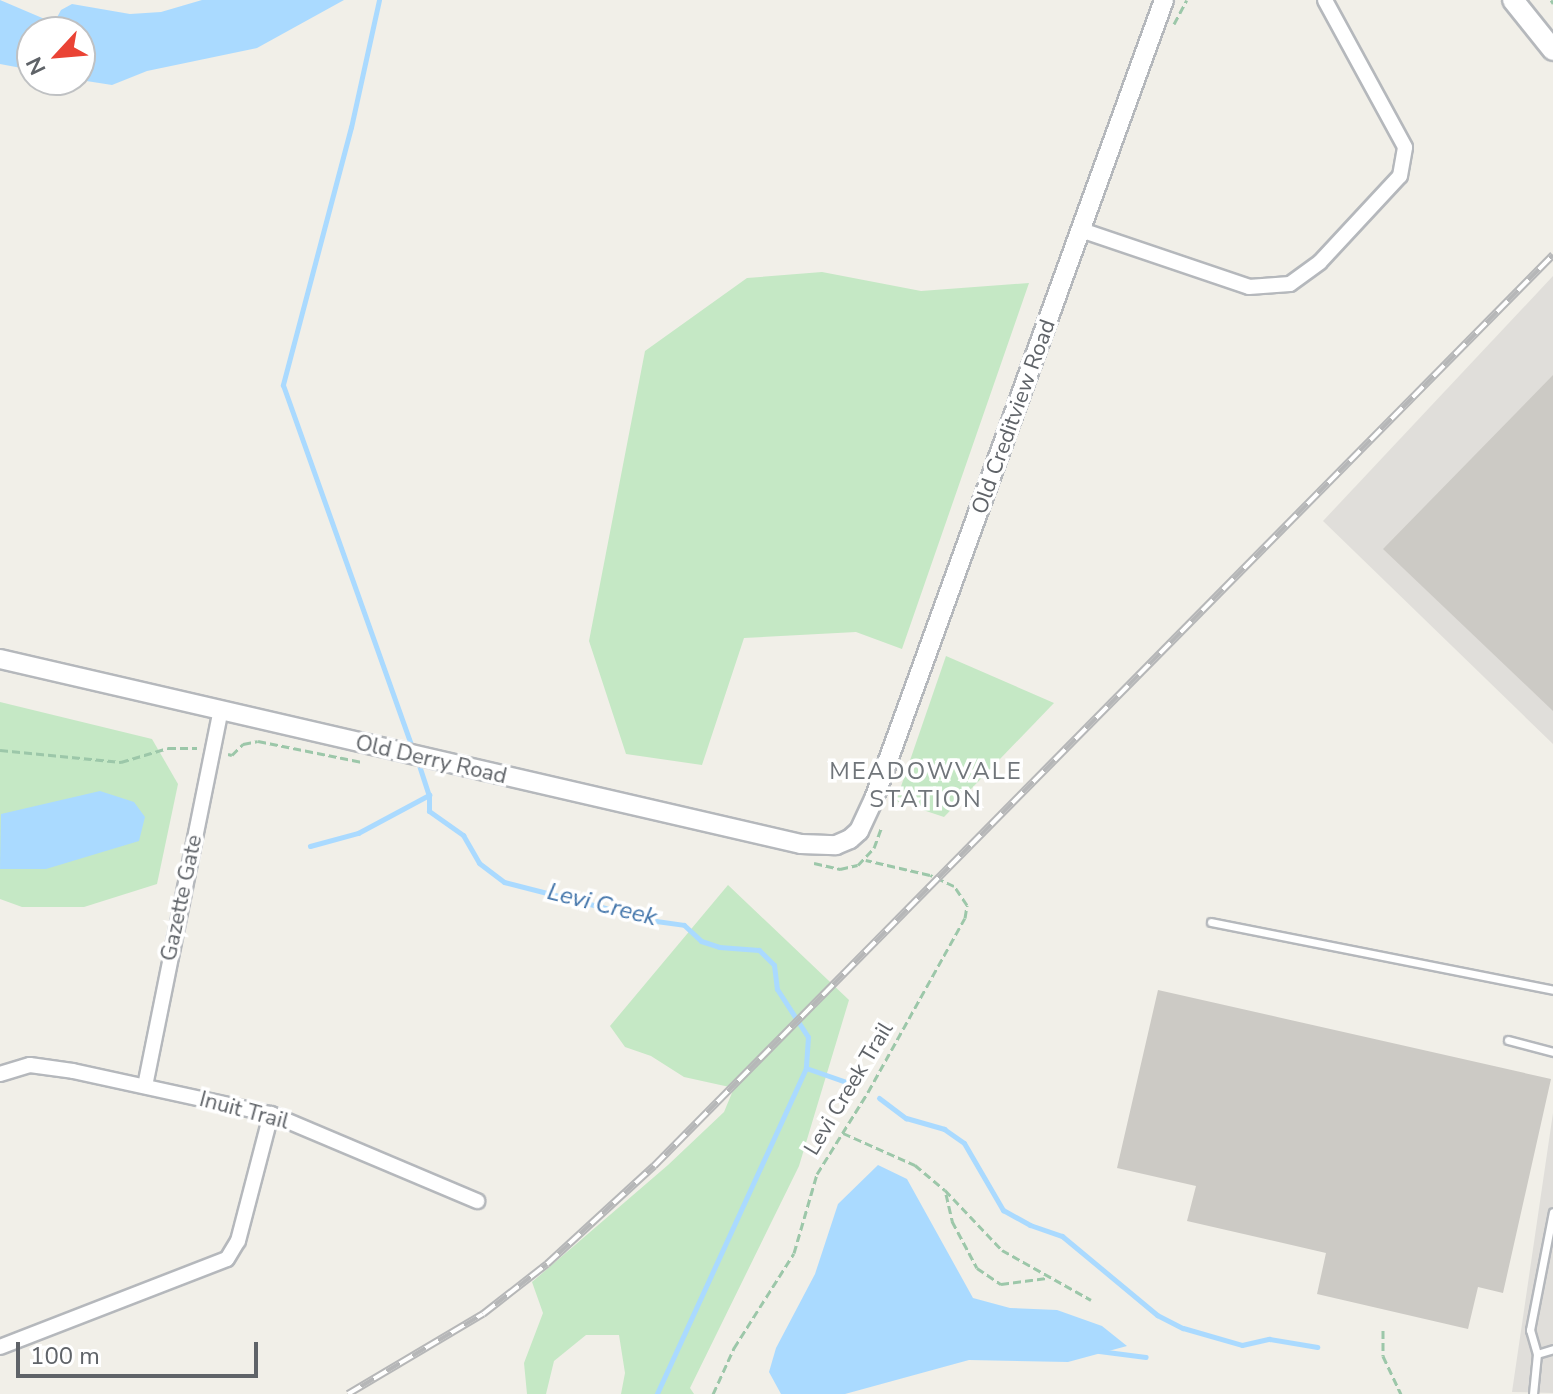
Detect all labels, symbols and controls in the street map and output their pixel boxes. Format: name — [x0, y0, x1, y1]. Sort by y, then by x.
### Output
north arrow — [16, 16, 96, 96]
text: N — [19, 52, 53, 80]
street label: Old Creditview Road — [967, 316, 1061, 518]
street label: Old Derry Road — [353, 730, 509, 790]
district label: MEADOWVALE STATION — [829, 758, 1023, 814]
street label: Gazette Gate — [156, 832, 208, 964]
water label: Levi Creek — [544, 878, 660, 932]
street label: Levi Creek Trail — [799, 1018, 899, 1160]
street label: Inuit Trail — [196, 1086, 292, 1136]
scale bar — [20, 1326, 262, 1376]
text: 100 m — [30, 1340, 100, 1372]

